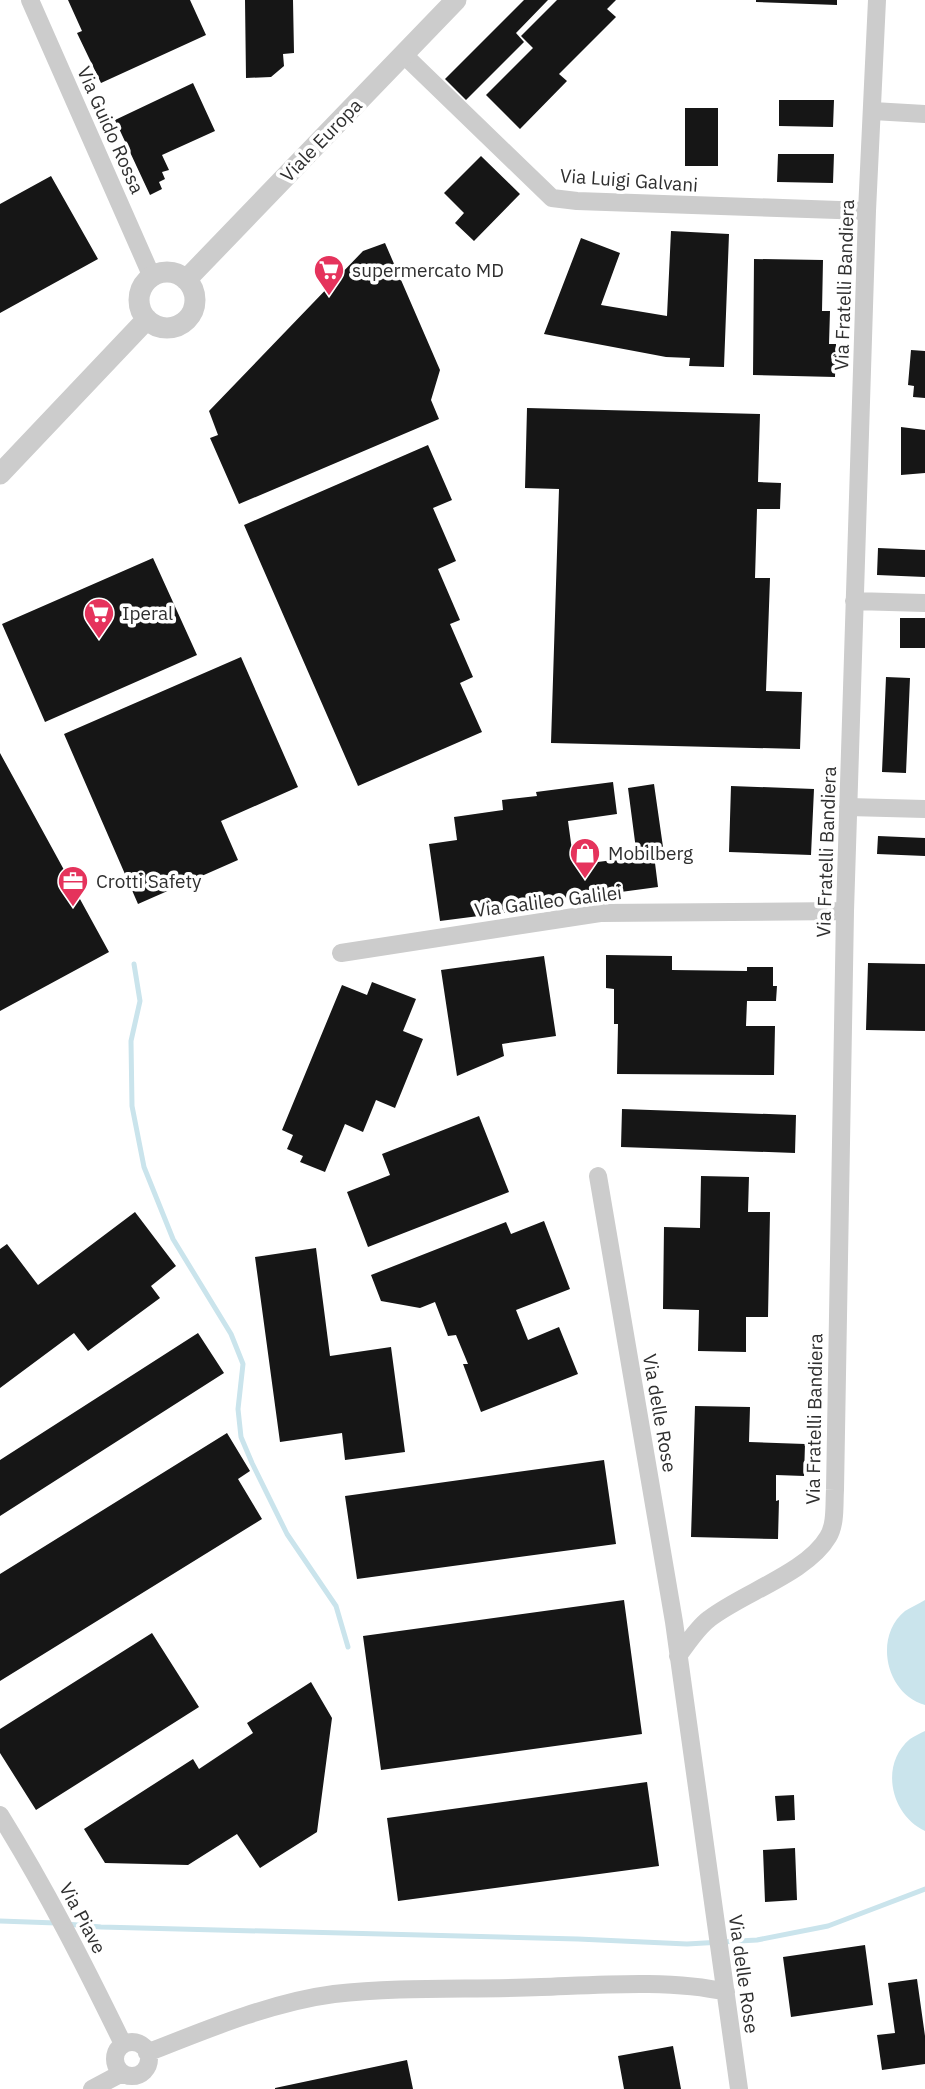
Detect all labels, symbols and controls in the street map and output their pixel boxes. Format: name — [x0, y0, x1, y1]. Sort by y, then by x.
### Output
street label: Via Guido Rossa — [72, 63, 150, 197]
street label: Viale Europa — [275, 93, 367, 187]
street label: Via Luigi Galvani — [559, 163, 699, 197]
street label: Via Fratelli Bandiera — [829, 199, 859, 371]
supermarket icon: supermercato MD — [312, 253, 346, 297]
place label: supermercato MD — [352, 258, 504, 282]
supermarket icon: Iperal — [82, 596, 116, 640]
place label: Iperal — [122, 601, 173, 625]
street label: Via Fratelli Bandiera — [811, 766, 841, 938]
shop icon: Mobilberg — [568, 836, 602, 880]
place label: Mobilberg — [608, 841, 693, 865]
office icon: Crotti Safety — [56, 864, 90, 908]
place label: Crotti Safety — [96, 869, 202, 893]
street label: Via Galileo Galilei — [473, 880, 623, 922]
street label: Via Fratelli Bandiera — [801, 1333, 827, 1505]
street label: Via delle Rose — [638, 1352, 682, 1474]
street label: Via Piave — [54, 1878, 112, 1958]
street label: Via delle Rose — [724, 1913, 764, 2035]

